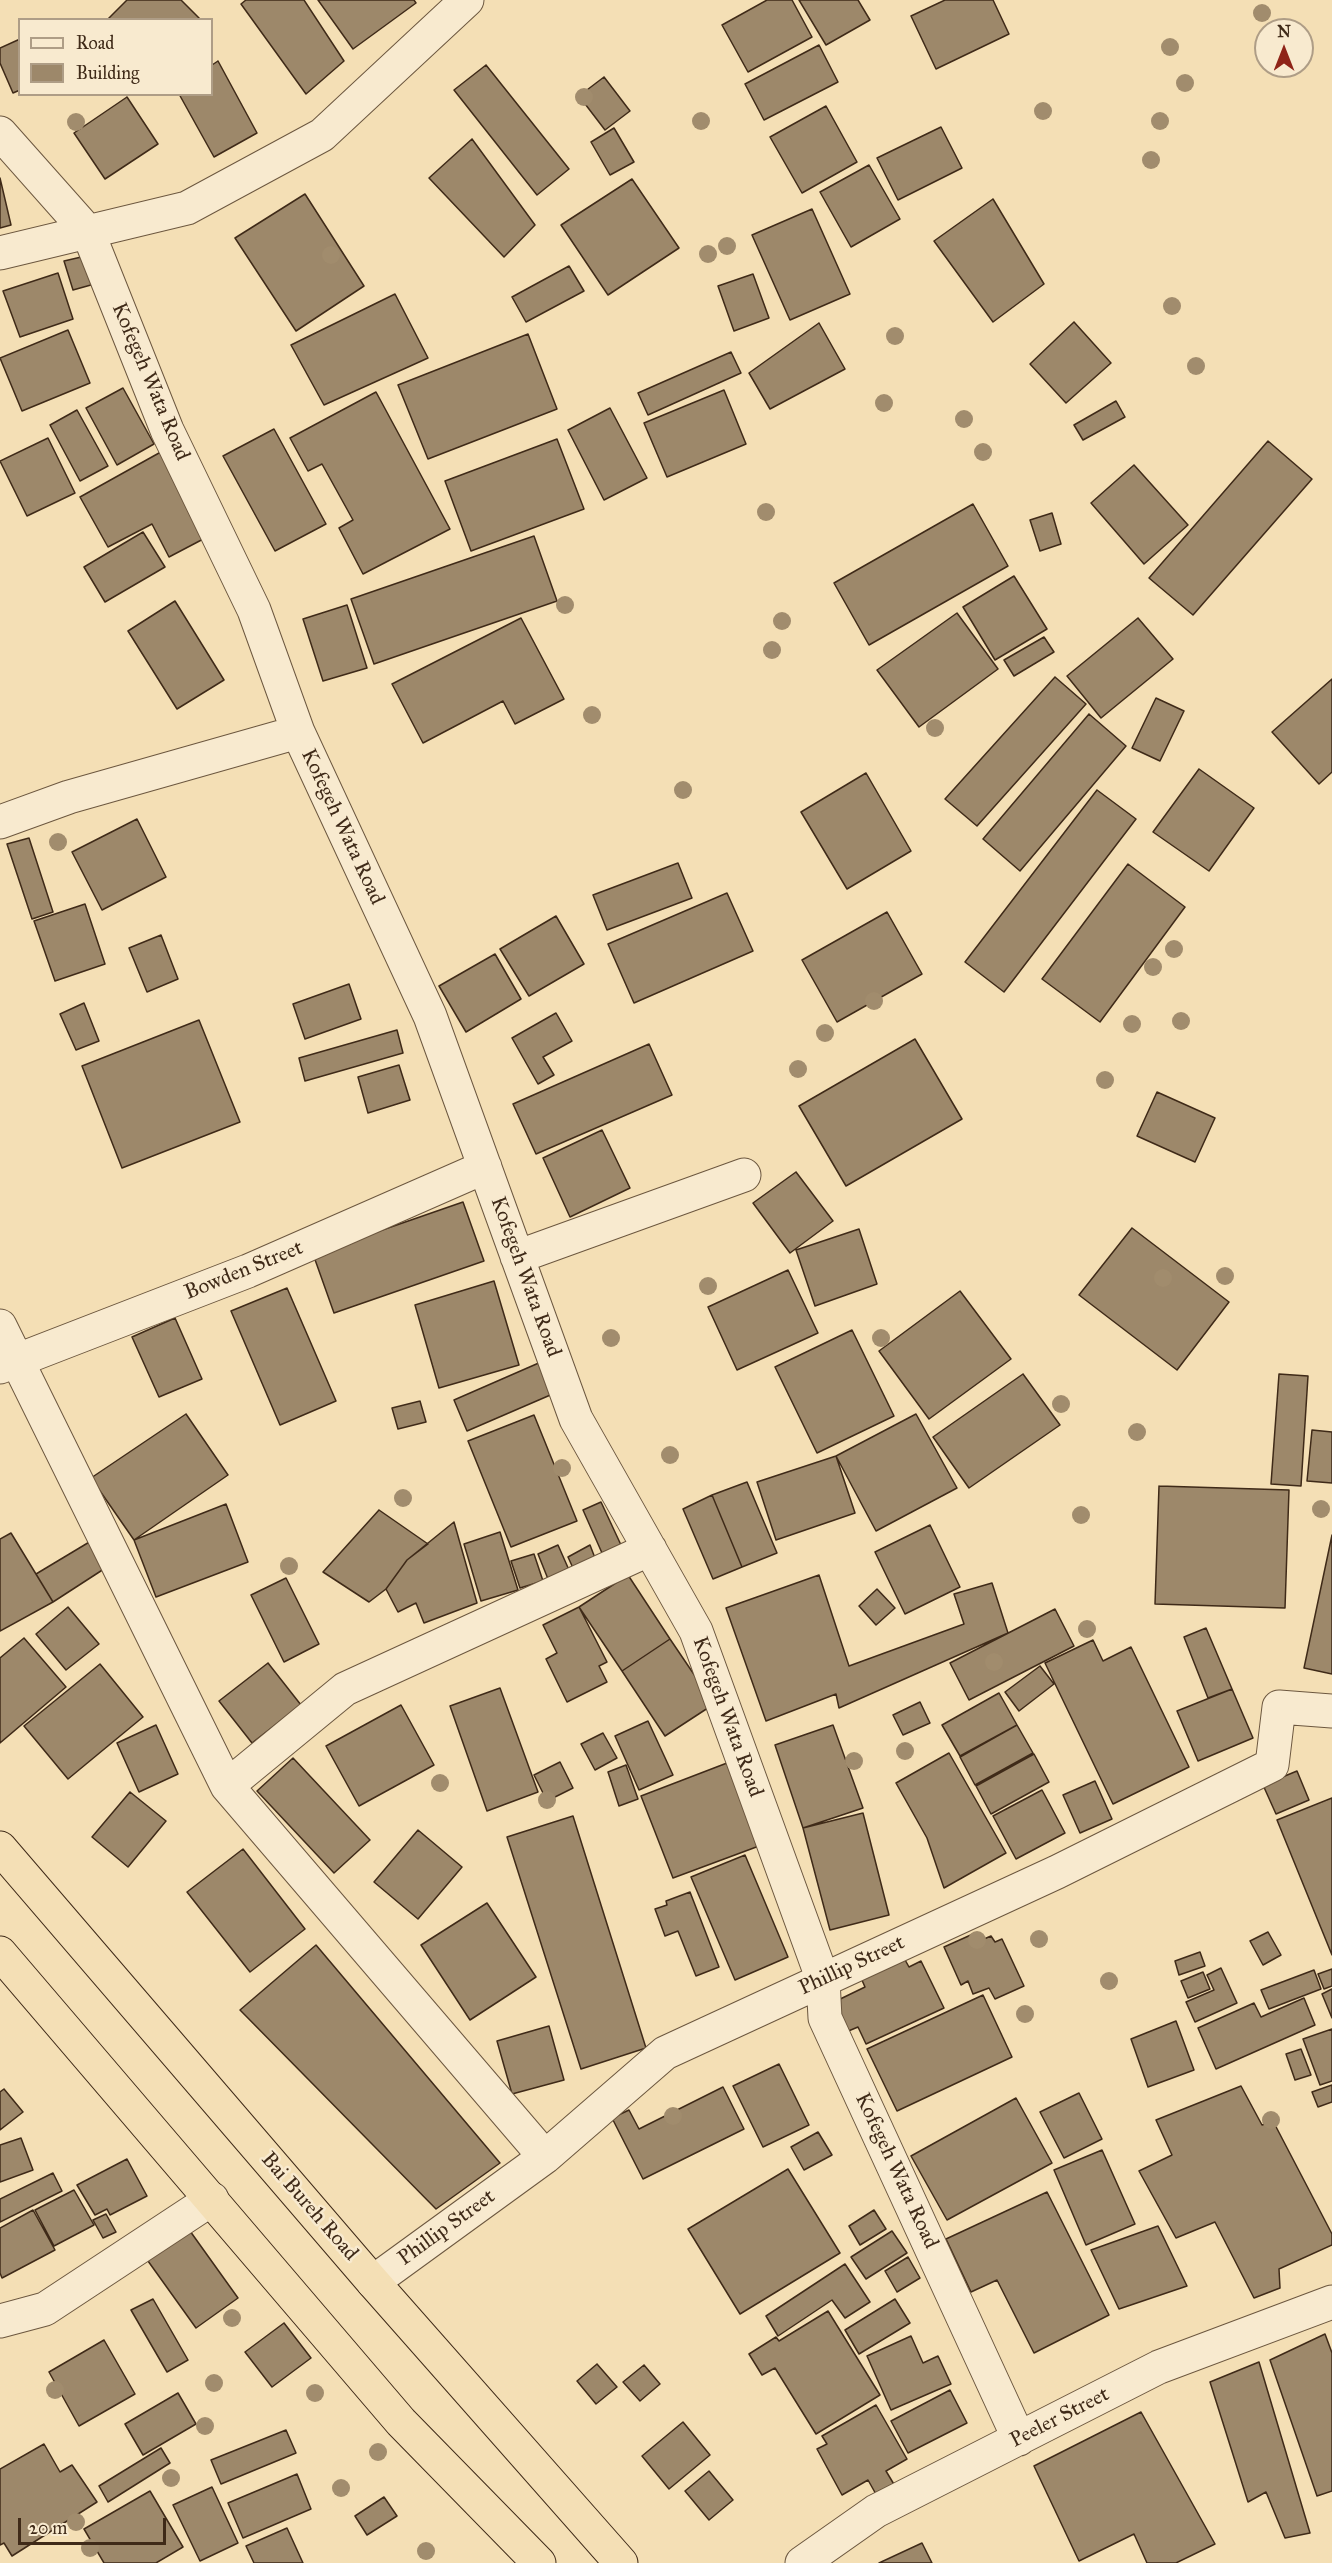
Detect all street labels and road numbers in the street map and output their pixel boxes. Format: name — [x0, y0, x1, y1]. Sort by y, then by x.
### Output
street label: Kofegeh Wata Road — [105, 299, 195, 465]
street label: Kofegeh Wata Road — [295, 745, 389, 909]
street label: Kofegeh Wata Road — [484, 1193, 566, 1361]
street label: Bowden Street — [181, 1236, 307, 1306]
street label: Kofegeh Wata Road — [686, 1633, 768, 1801]
street label: Phillip Street — [795, 1931, 909, 2001]
street label: Kofegeh Wata Road — [849, 2089, 943, 2253]
street label: Bai Bureh Road — [255, 2148, 363, 2266]
street label: Phillip Street — [394, 2184, 500, 2272]
street label: Peeler Street — [1006, 2382, 1114, 2454]

